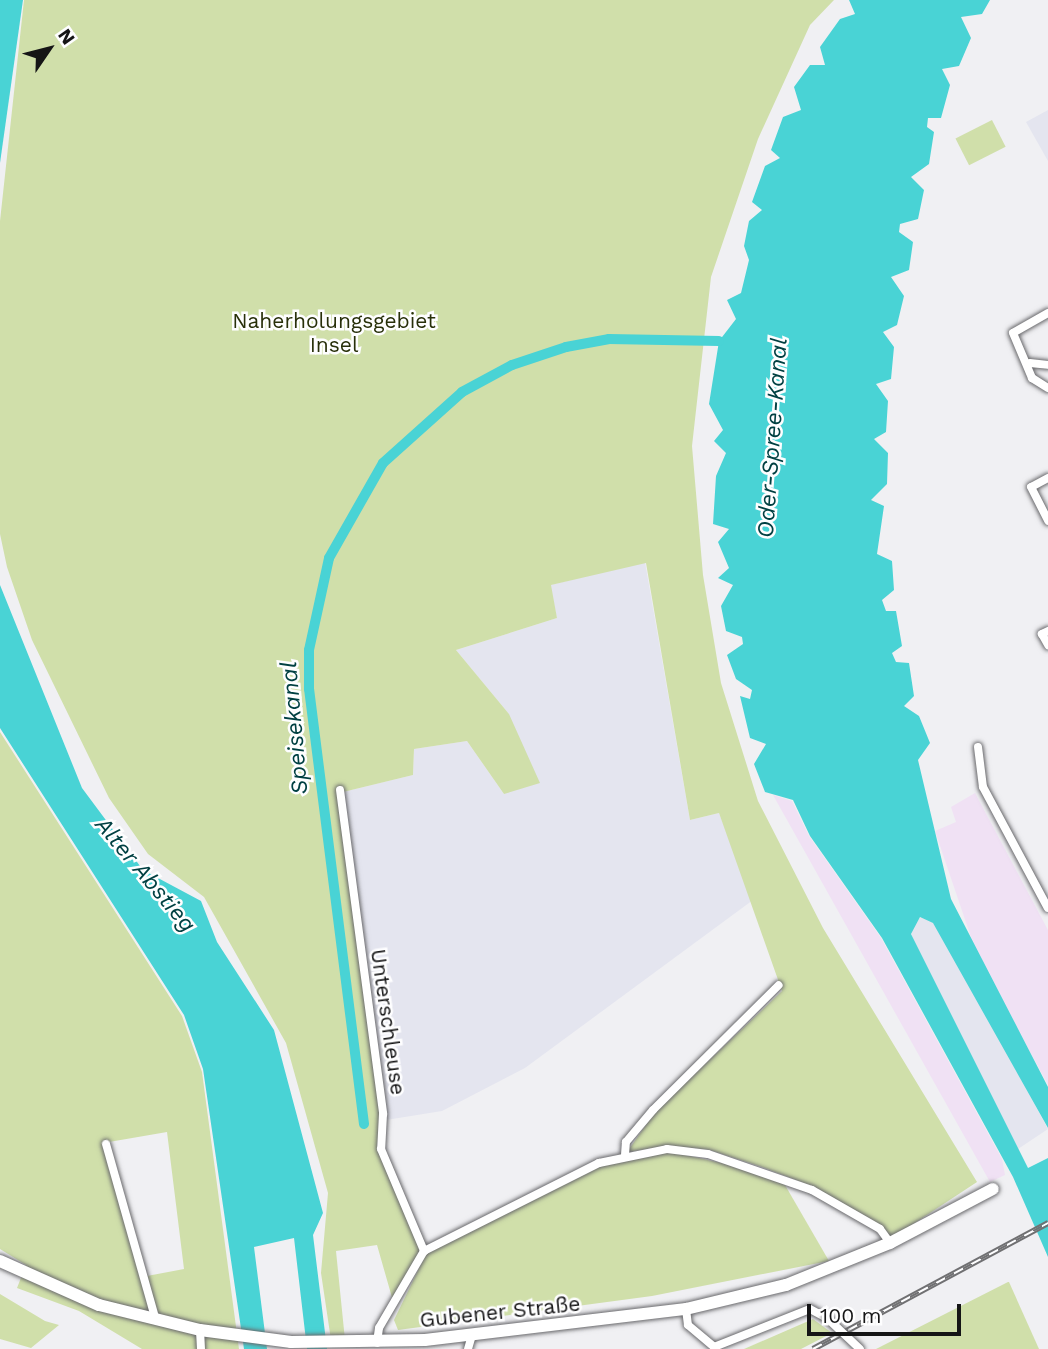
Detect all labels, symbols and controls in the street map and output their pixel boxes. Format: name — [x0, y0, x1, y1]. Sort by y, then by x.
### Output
north arrow — [14, 14, 84, 84]
text: N — [53, 24, 80, 49]
park label: Naherholungsgebiet Insel — [232, 308, 436, 358]
water label: Oder-Spree-Kanal — [752, 337, 794, 539]
water label: Speisekanal — [275, 660, 315, 796]
water label: Alter Abstieg — [88, 811, 202, 939]
street label: Unterschleuse — [365, 947, 411, 1097]
scale bar — [810, 1290, 964, 1334]
street label: Gubener Straße — [418, 1291, 582, 1333]
text: 100 m — [820, 1303, 882, 1328]

